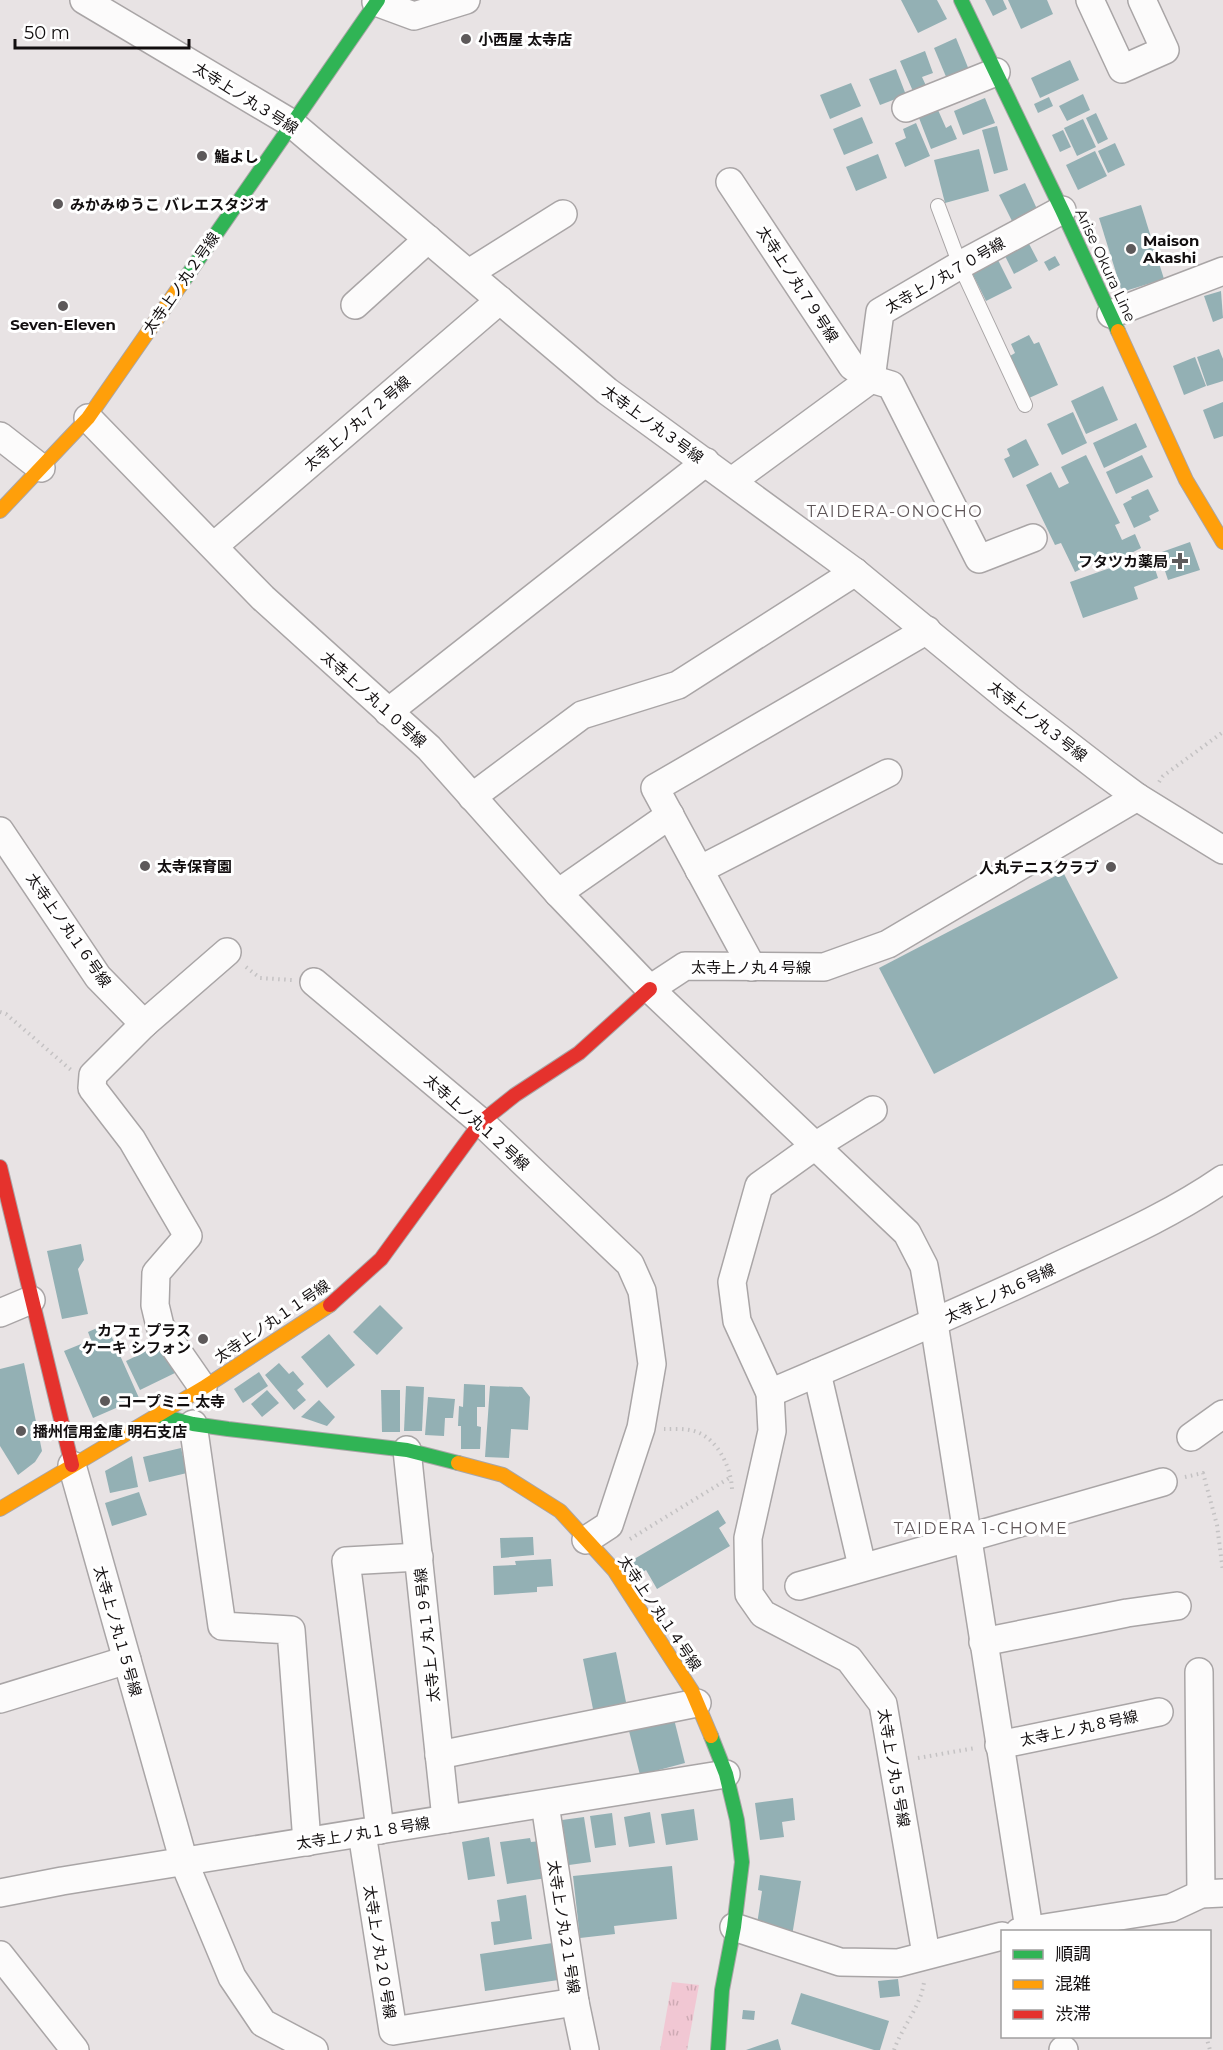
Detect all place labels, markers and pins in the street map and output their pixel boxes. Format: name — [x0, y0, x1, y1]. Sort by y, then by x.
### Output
place label: 小西屋 太寺店 — [478, 30, 572, 49]
marker: 小西屋 太寺店 — [459, 32, 473, 46]
place label: 鮨よし — [214, 147, 259, 166]
marker: 鮨よし — [195, 149, 209, 163]
place label: みかみゆうこ バレエスタジオ — [70, 195, 269, 214]
marker: みかみゆうこ バレエスタジオ — [51, 197, 65, 211]
place label: Maison Akashi — [1142, 231, 1199, 267]
marker: Maison Akashi — [1124, 242, 1138, 256]
marker: Seven-Eleven — [56, 299, 70, 313]
place label: Seven-Eleven — [10, 315, 116, 334]
place label: フタツカ薬局 — [1078, 552, 1168, 571]
marker: フタツカ薬局 — [1173, 554, 1187, 568]
place label: 太寺保育園 — [157, 857, 232, 876]
place label: 人丸テニスクラブ — [979, 858, 1099, 877]
marker: 太寺保育園 — [138, 859, 152, 873]
marker: 人丸テニスクラブ — [1104, 860, 1118, 874]
place label: カフェ プラス ケーキ シフォン — [82, 1321, 191, 1357]
marker: カフェ プラス ケーキ シフォン — [196, 1332, 210, 1346]
place label: コープミニ 太寺 — [117, 1392, 225, 1411]
marker: コープミニ 太寺 — [98, 1394, 112, 1408]
place label: 播州信用金庫 明石支店 — [33, 1422, 187, 1441]
marker: 播州信用金庫 明石支店 — [14, 1424, 28, 1438]

